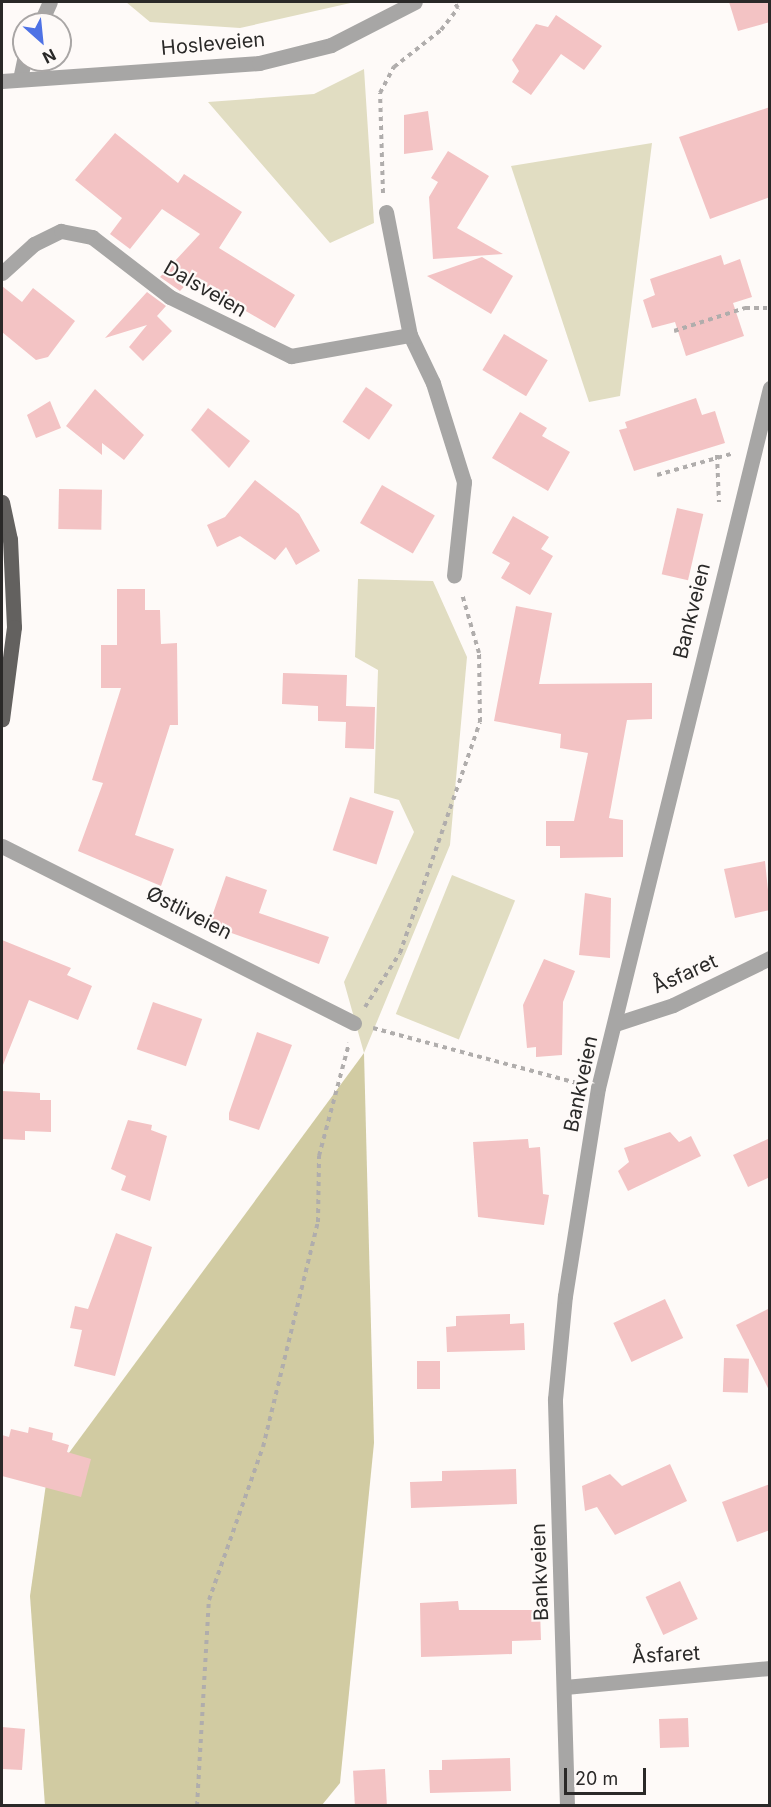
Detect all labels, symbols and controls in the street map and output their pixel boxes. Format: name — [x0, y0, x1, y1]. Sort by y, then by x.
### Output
north arrow — [12, 12, 72, 72]
street label: Hosleveien — [160, 27, 266, 61]
text: N — [39, 45, 59, 68]
street label: Dalsveien — [159, 256, 251, 322]
street label: Bankveien — [669, 561, 715, 661]
street label: Østliveien — [142, 881, 236, 945]
street label: Åsfaret — [649, 949, 721, 999]
street label: Bankveien — [559, 1034, 603, 1134]
street label: Bankveien — [526, 1523, 554, 1621]
street label: Åsfaret — [631, 1641, 701, 1669]
scale bar — [567, 1756, 650, 1794]
text: 20 m — [575, 1768, 618, 1789]

